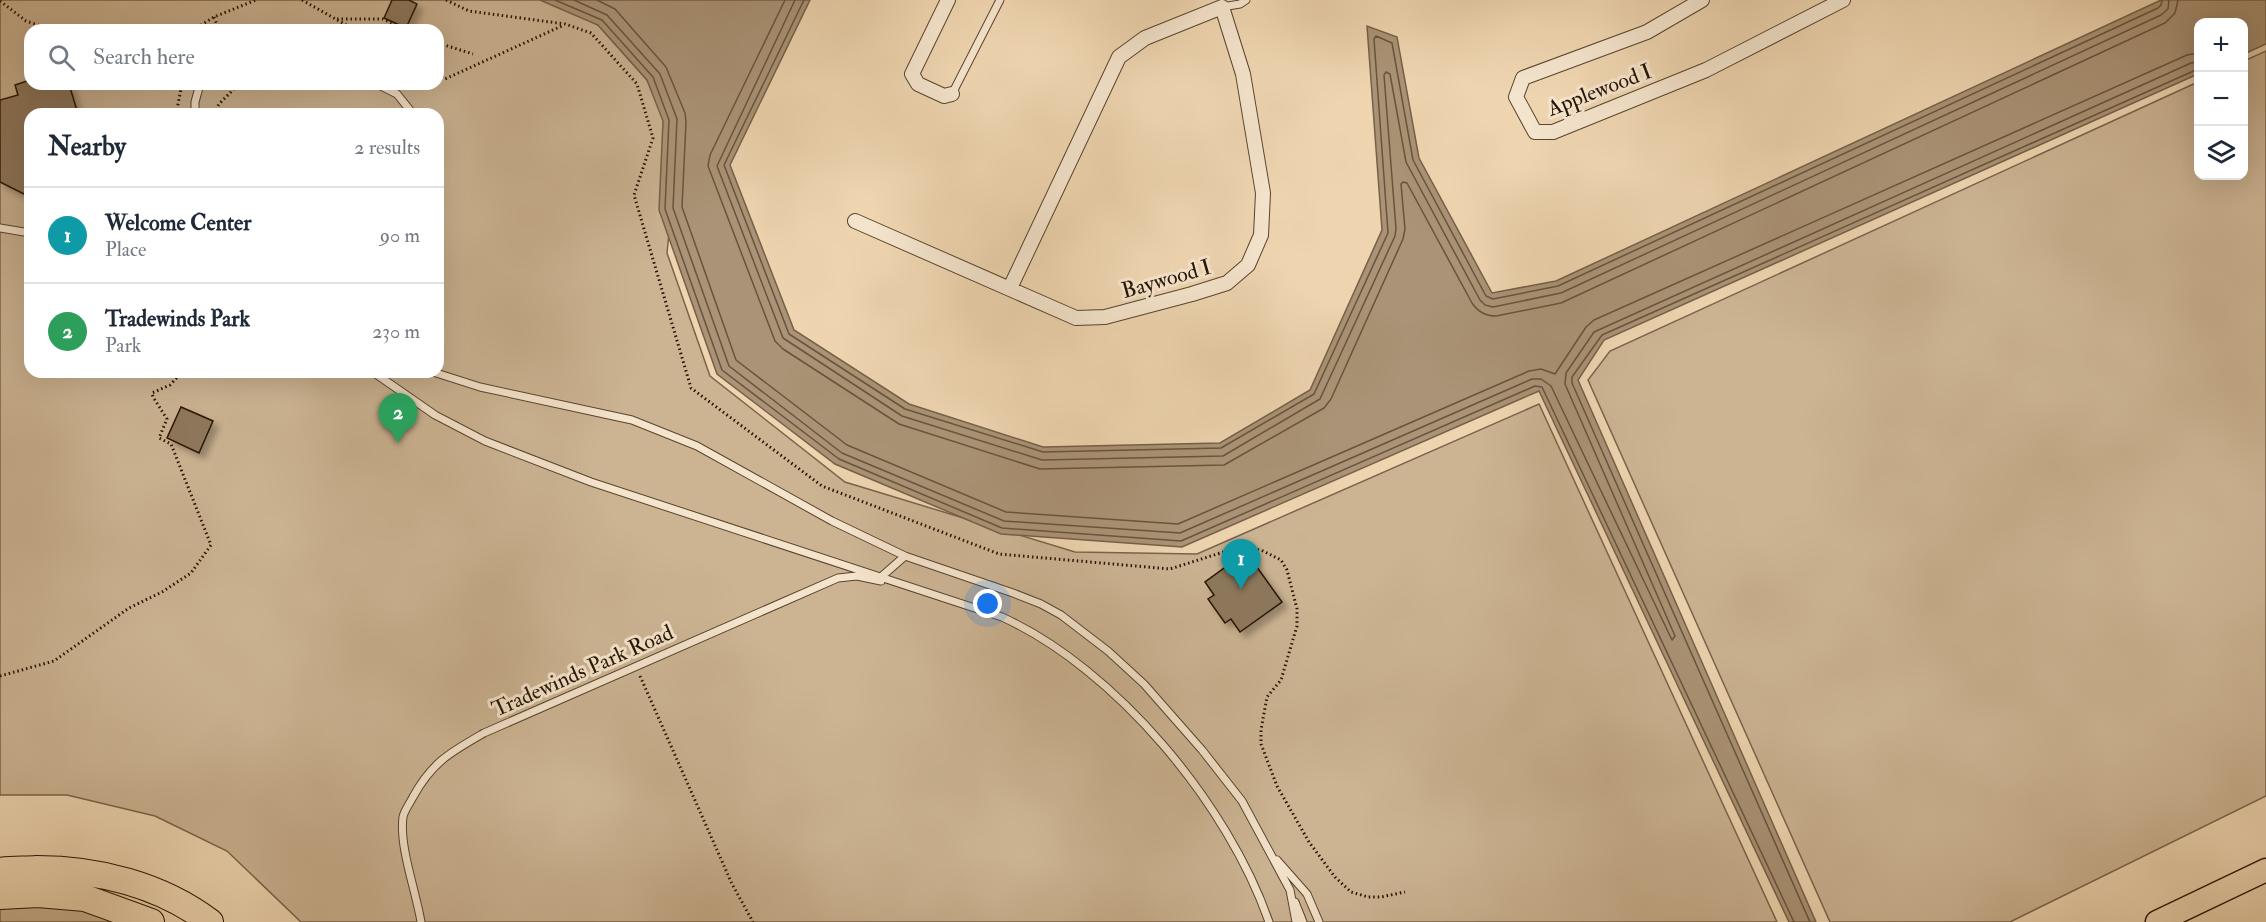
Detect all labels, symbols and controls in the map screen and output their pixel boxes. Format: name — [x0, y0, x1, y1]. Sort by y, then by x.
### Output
map controls — [2194, 18, 2248, 180]
button: + — [2194, 18, 2248, 72]
search box — [24, 24, 444, 90]
icon: search — [45, 41, 78, 74]
text: Search here — [93, 43, 195, 71]
street label: Applewood I — [1542, 57, 1656, 124]
button: − — [2194, 72, 2248, 126]
button: layers — [2194, 126, 2248, 180]
text: Nearby — [48, 131, 126, 163]
text: 2 results — [354, 135, 420, 160]
text: Welcome Center — [105, 209, 251, 237]
text: 1 — [64, 223, 71, 248]
text: 90 m — [380, 223, 420, 248]
text: Place — [105, 237, 146, 262]
street label: Baywood I — [1118, 253, 1214, 305]
text: Tradewinds Park — [105, 305, 250, 333]
text: 2 — [62, 319, 73, 344]
text: 230 m — [372, 319, 420, 344]
text: Park — [105, 333, 141, 358]
pin: 2 — [378, 394, 418, 443]
pin: 1 — [1222, 540, 1260, 589]
your location — [973, 589, 1002, 618]
street label: Tradewinds Park Road — [487, 618, 678, 723]

